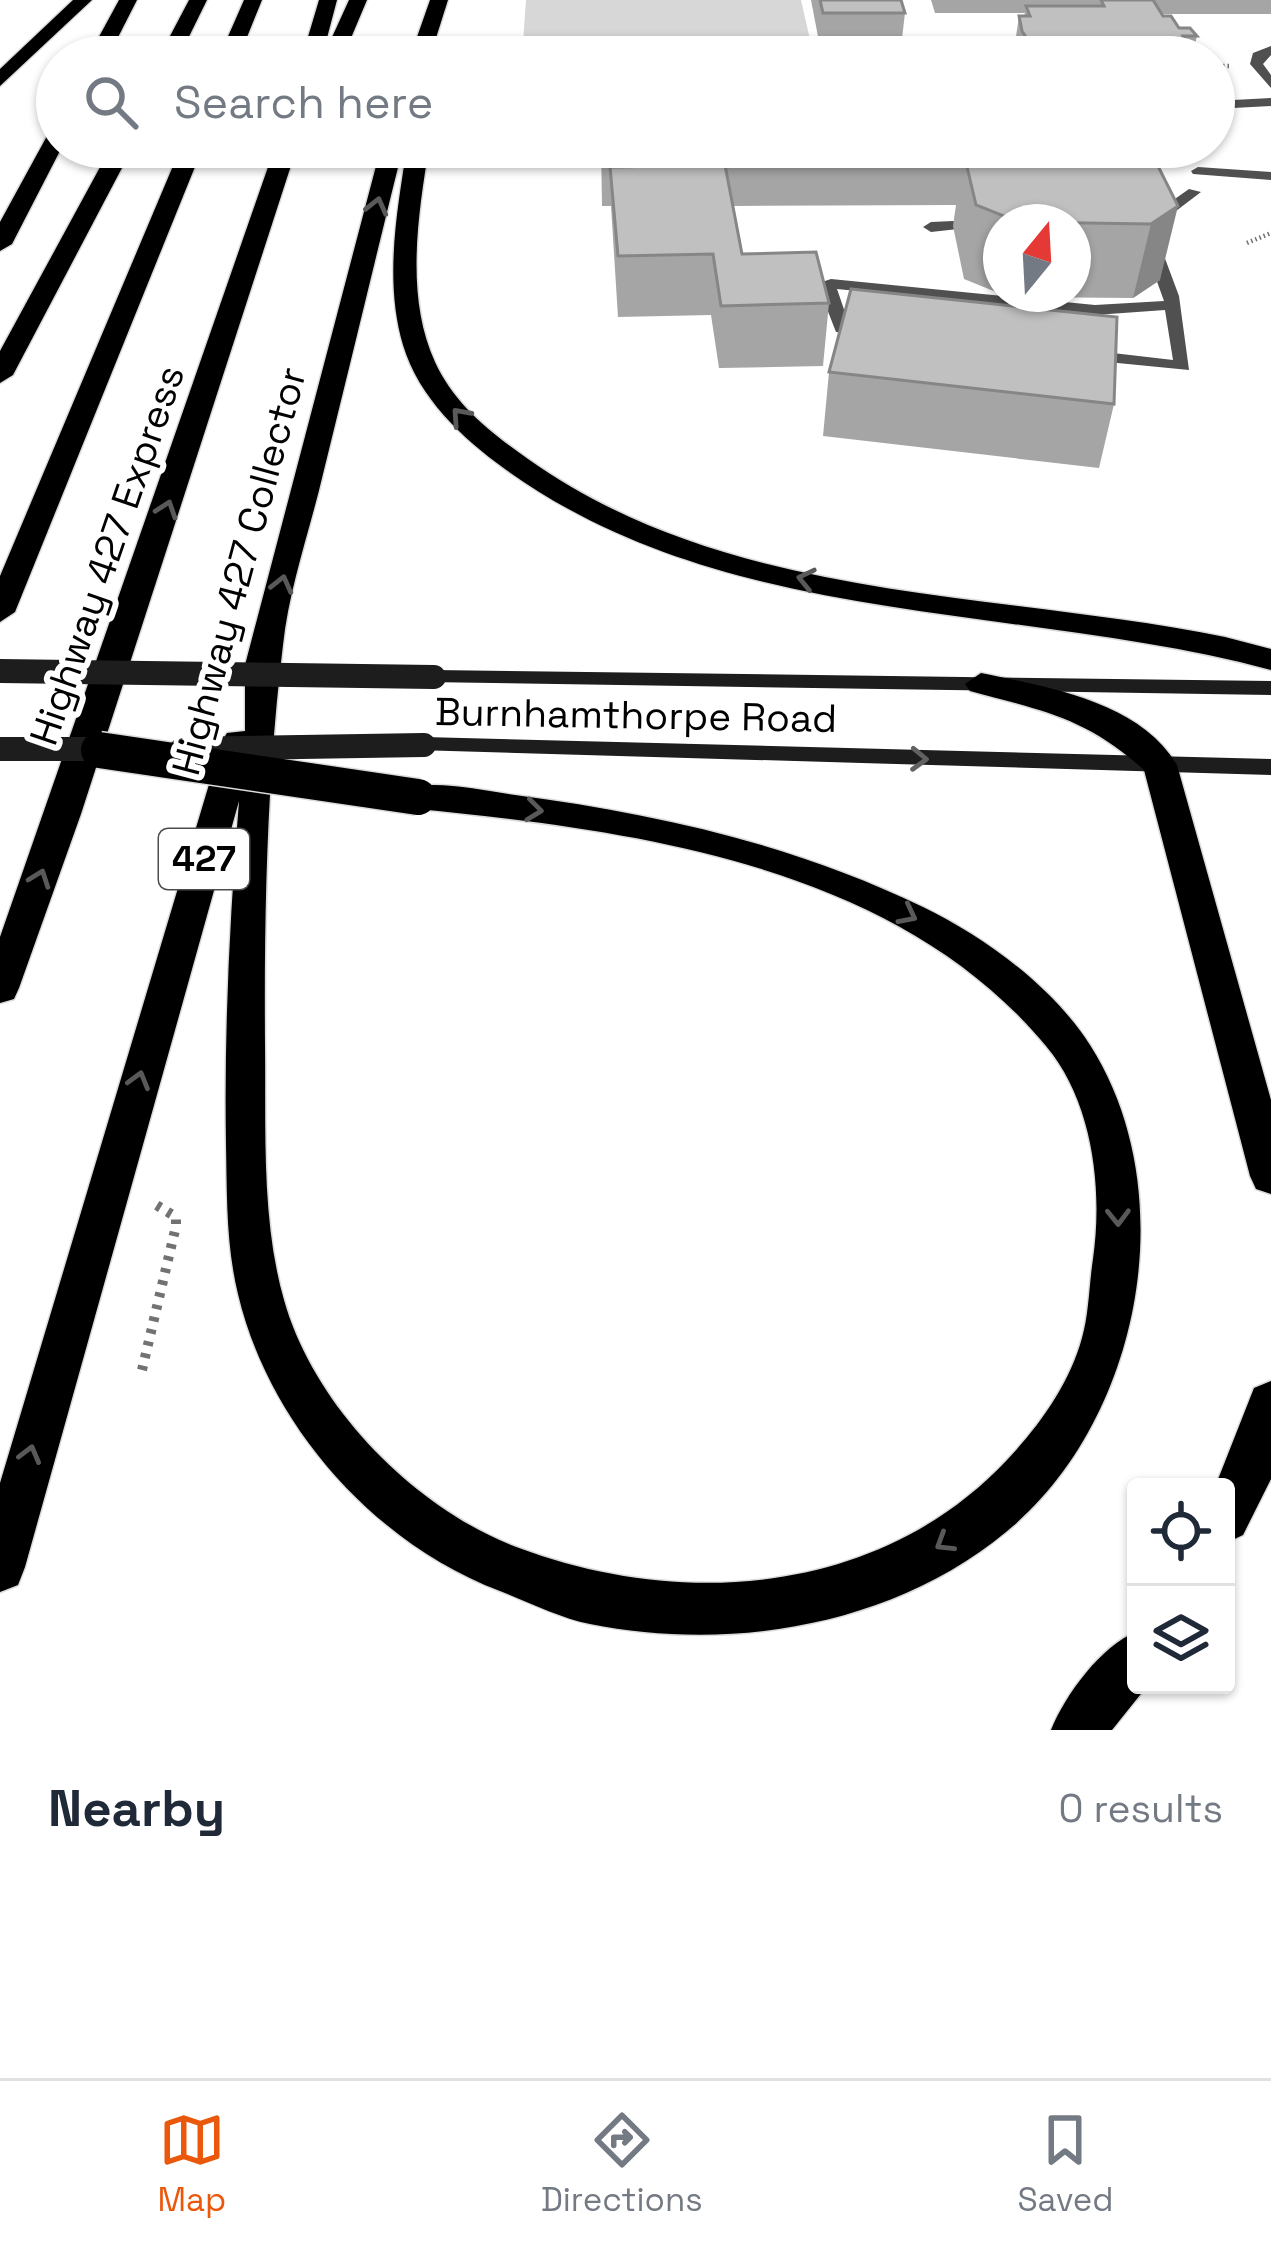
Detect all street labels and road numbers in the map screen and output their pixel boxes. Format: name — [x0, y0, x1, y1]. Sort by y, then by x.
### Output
street label: Highway 427 Express — [19, 359, 195, 751]
street label: Highway 427 Collector — [161, 362, 317, 780]
street label: Burnhamthorpe Road — [435, 687, 837, 743]
road number: 427 — [159, 829, 249, 889]

